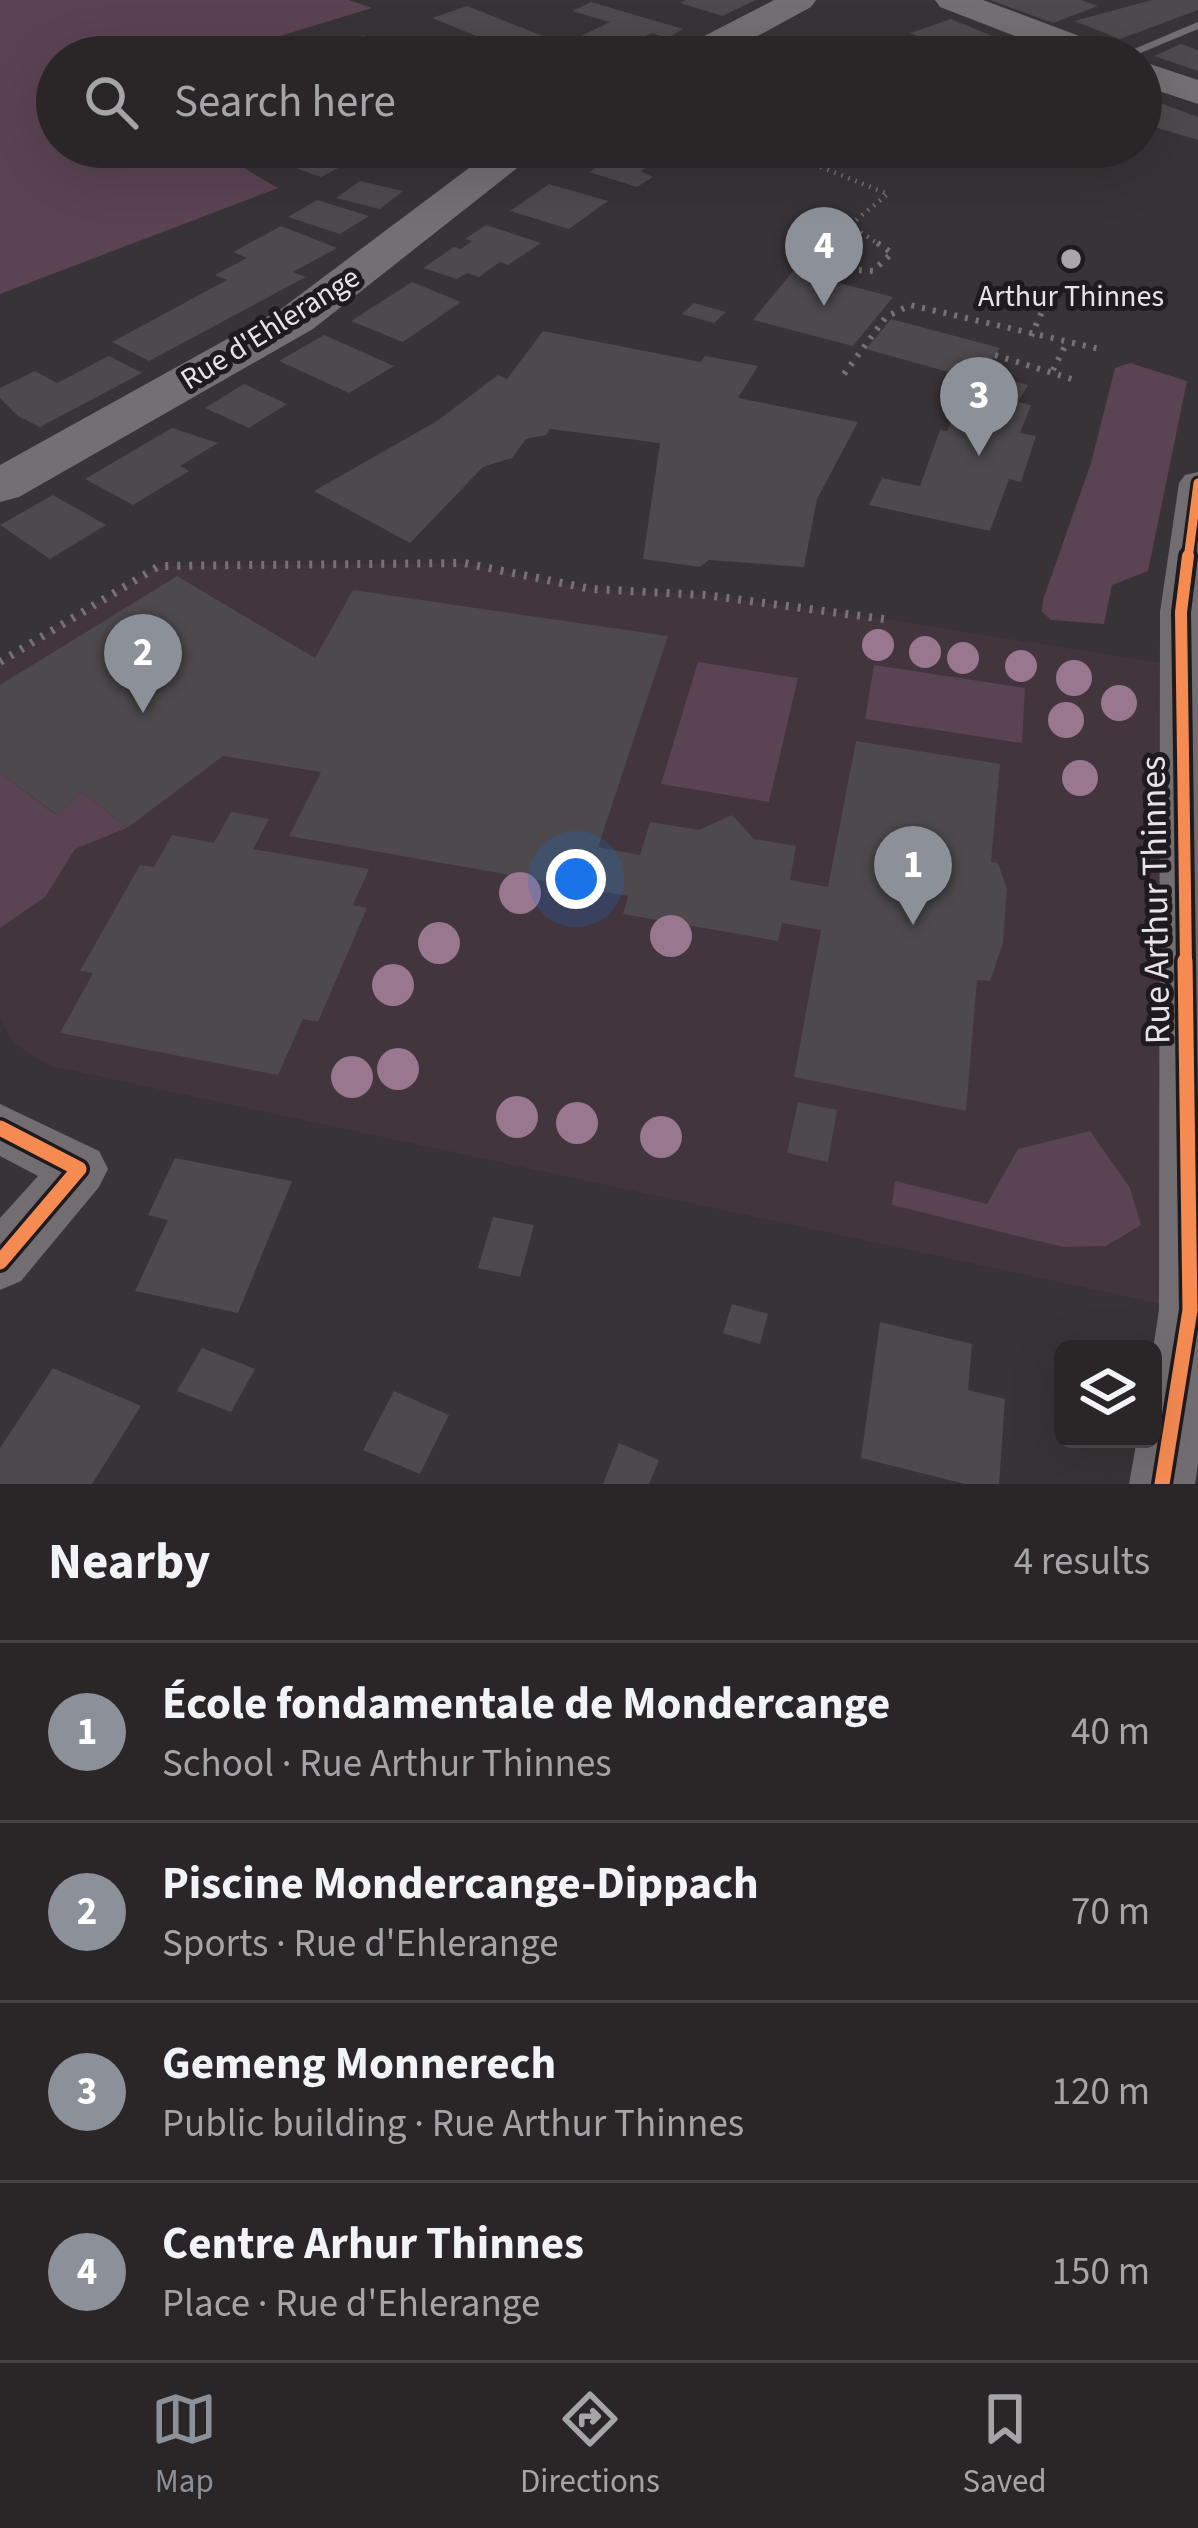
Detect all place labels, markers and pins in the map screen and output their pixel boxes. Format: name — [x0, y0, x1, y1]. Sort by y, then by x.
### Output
pin: 4 — [785, 207, 863, 306]
marker: Arthur Thinnes — [1058, 246, 1084, 272]
place label: Arthur Thinnes — [978, 275, 1164, 318]
pin: 3 — [940, 357, 1018, 456]
pin: 2 — [104, 614, 182, 713]
pin: 1 — [874, 826, 952, 925]

